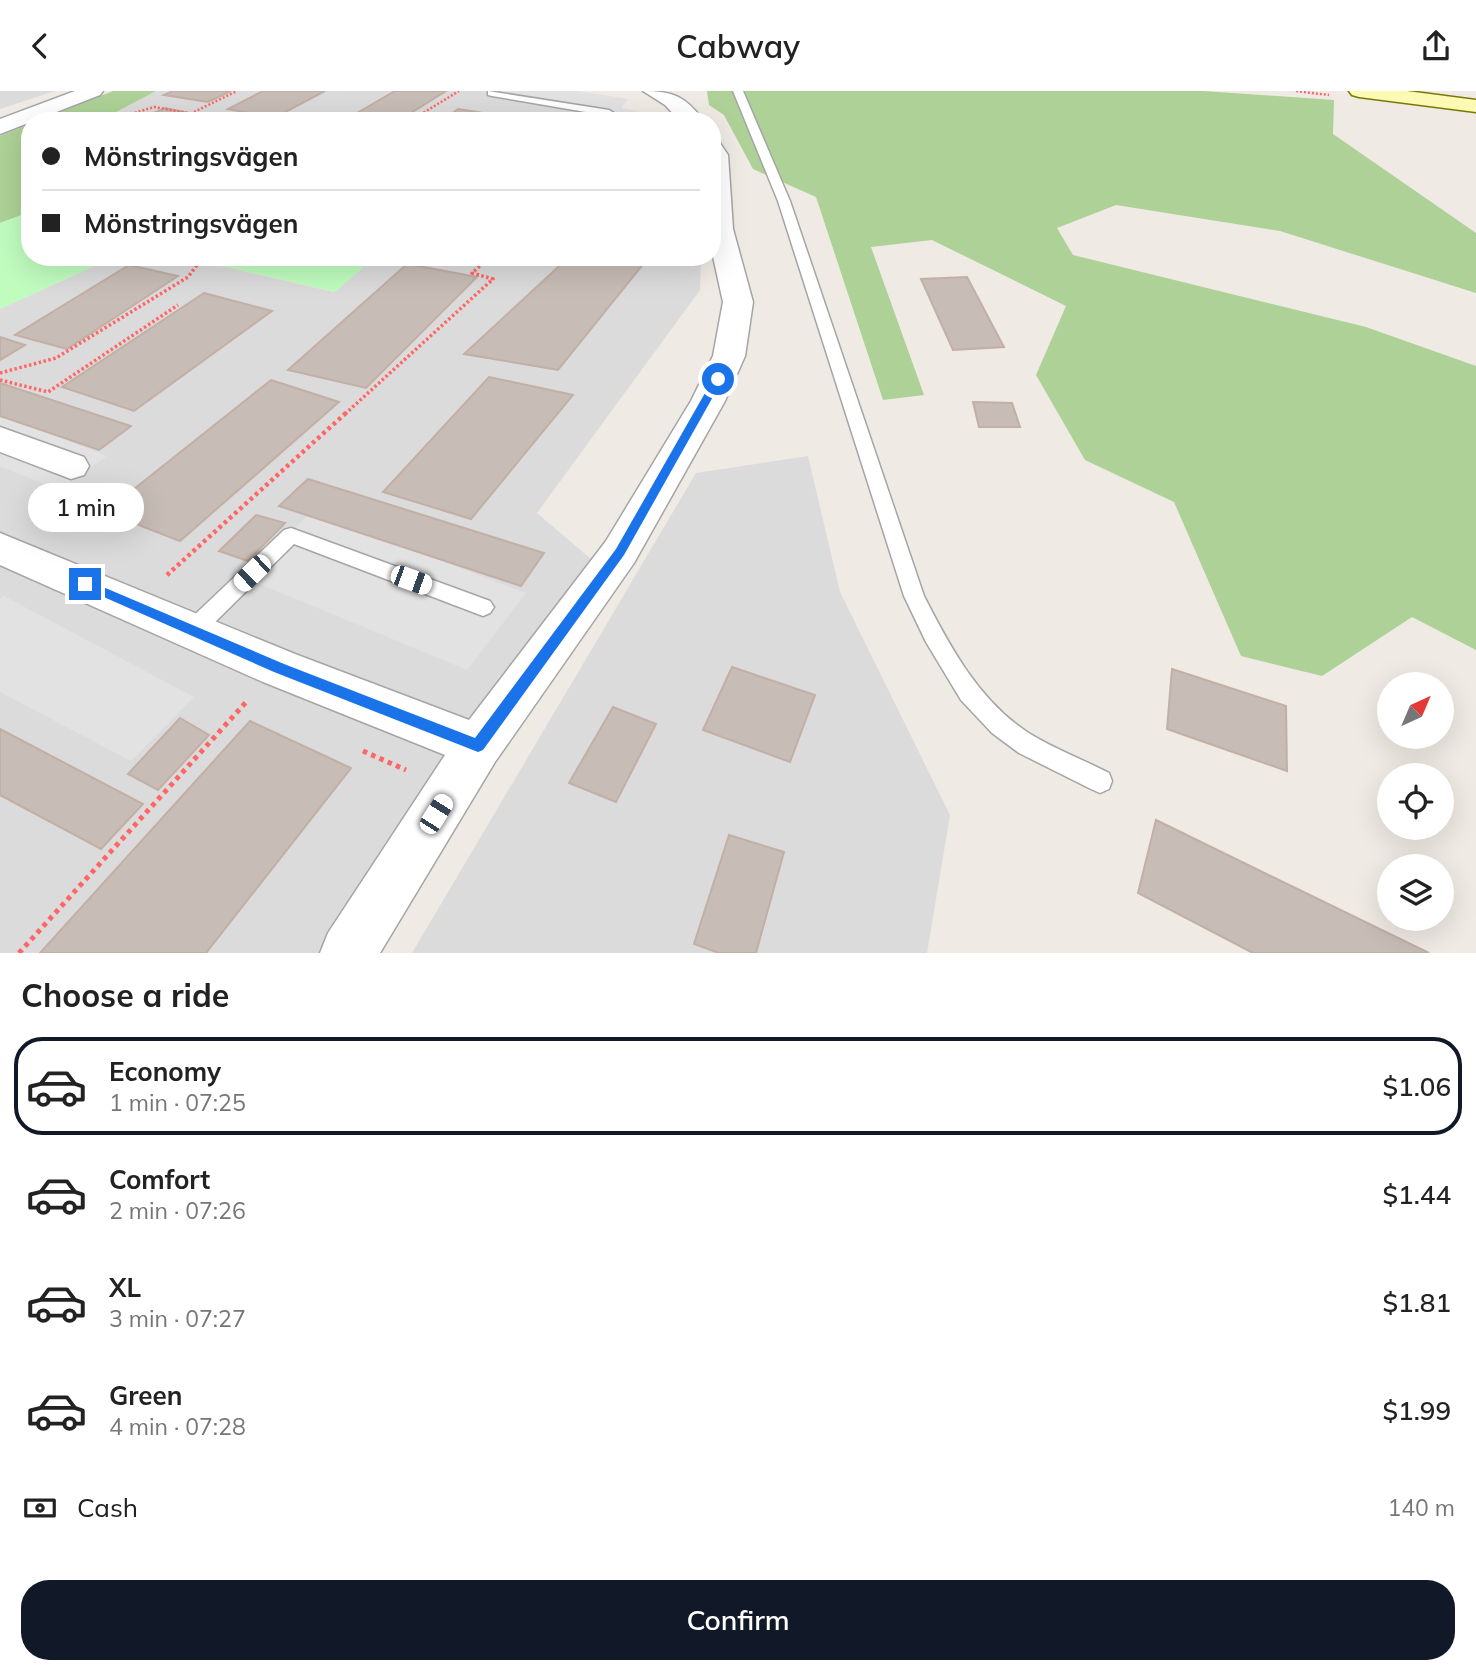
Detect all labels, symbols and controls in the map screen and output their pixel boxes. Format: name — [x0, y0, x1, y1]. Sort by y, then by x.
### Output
text: Cabway — [676, 26, 800, 66]
icon: back — [21, 27, 59, 65]
icon: share — [1417, 27, 1455, 65]
text: Mönstringsvägen — [84, 140, 298, 173]
text: Mönstringsvägen — [84, 207, 298, 240]
route start — [702, 363, 734, 395]
callout: 1 min — [27, 483, 143, 531]
text: 1 min — [56, 493, 116, 522]
car — [230, 551, 275, 595]
car — [388, 563, 435, 597]
route end — [69, 568, 101, 600]
north arrow — [1377, 672, 1454, 749]
map controls — [1377, 672, 1454, 931]
button: locate — [1377, 763, 1454, 840]
car — [416, 791, 457, 837]
button: layers — [1377, 854, 1454, 931]
text: Choose a ride — [21, 975, 229, 1015]
icon: car — [25, 1055, 88, 1118]
text: Economy — [109, 1055, 221, 1088]
text: $1.06 — [1382, 1070, 1451, 1103]
text: 1 min · 07:25 — [109, 1088, 246, 1117]
icon: car — [25, 1163, 88, 1226]
text: Comfort — [109, 1163, 210, 1196]
text: $1.44 — [1382, 1178, 1451, 1211]
text: 2 min · 07:26 — [109, 1196, 246, 1225]
icon: car — [25, 1271, 88, 1334]
text: XL — [109, 1271, 141, 1304]
text: $1.81 — [1382, 1286, 1451, 1319]
text: 3 min · 07:27 — [109, 1304, 246, 1333]
icon: car — [25, 1379, 88, 1442]
text: Green — [109, 1379, 182, 1412]
text: $1.99 — [1382, 1394, 1451, 1427]
text: 4 min · 07:28 — [109, 1412, 246, 1441]
icon: cash — [21, 1489, 59, 1527]
text: Cash — [77, 1491, 138, 1524]
text: 140 m — [1387, 1493, 1455, 1522]
button: Confirm — [21, 1580, 1455, 1660]

